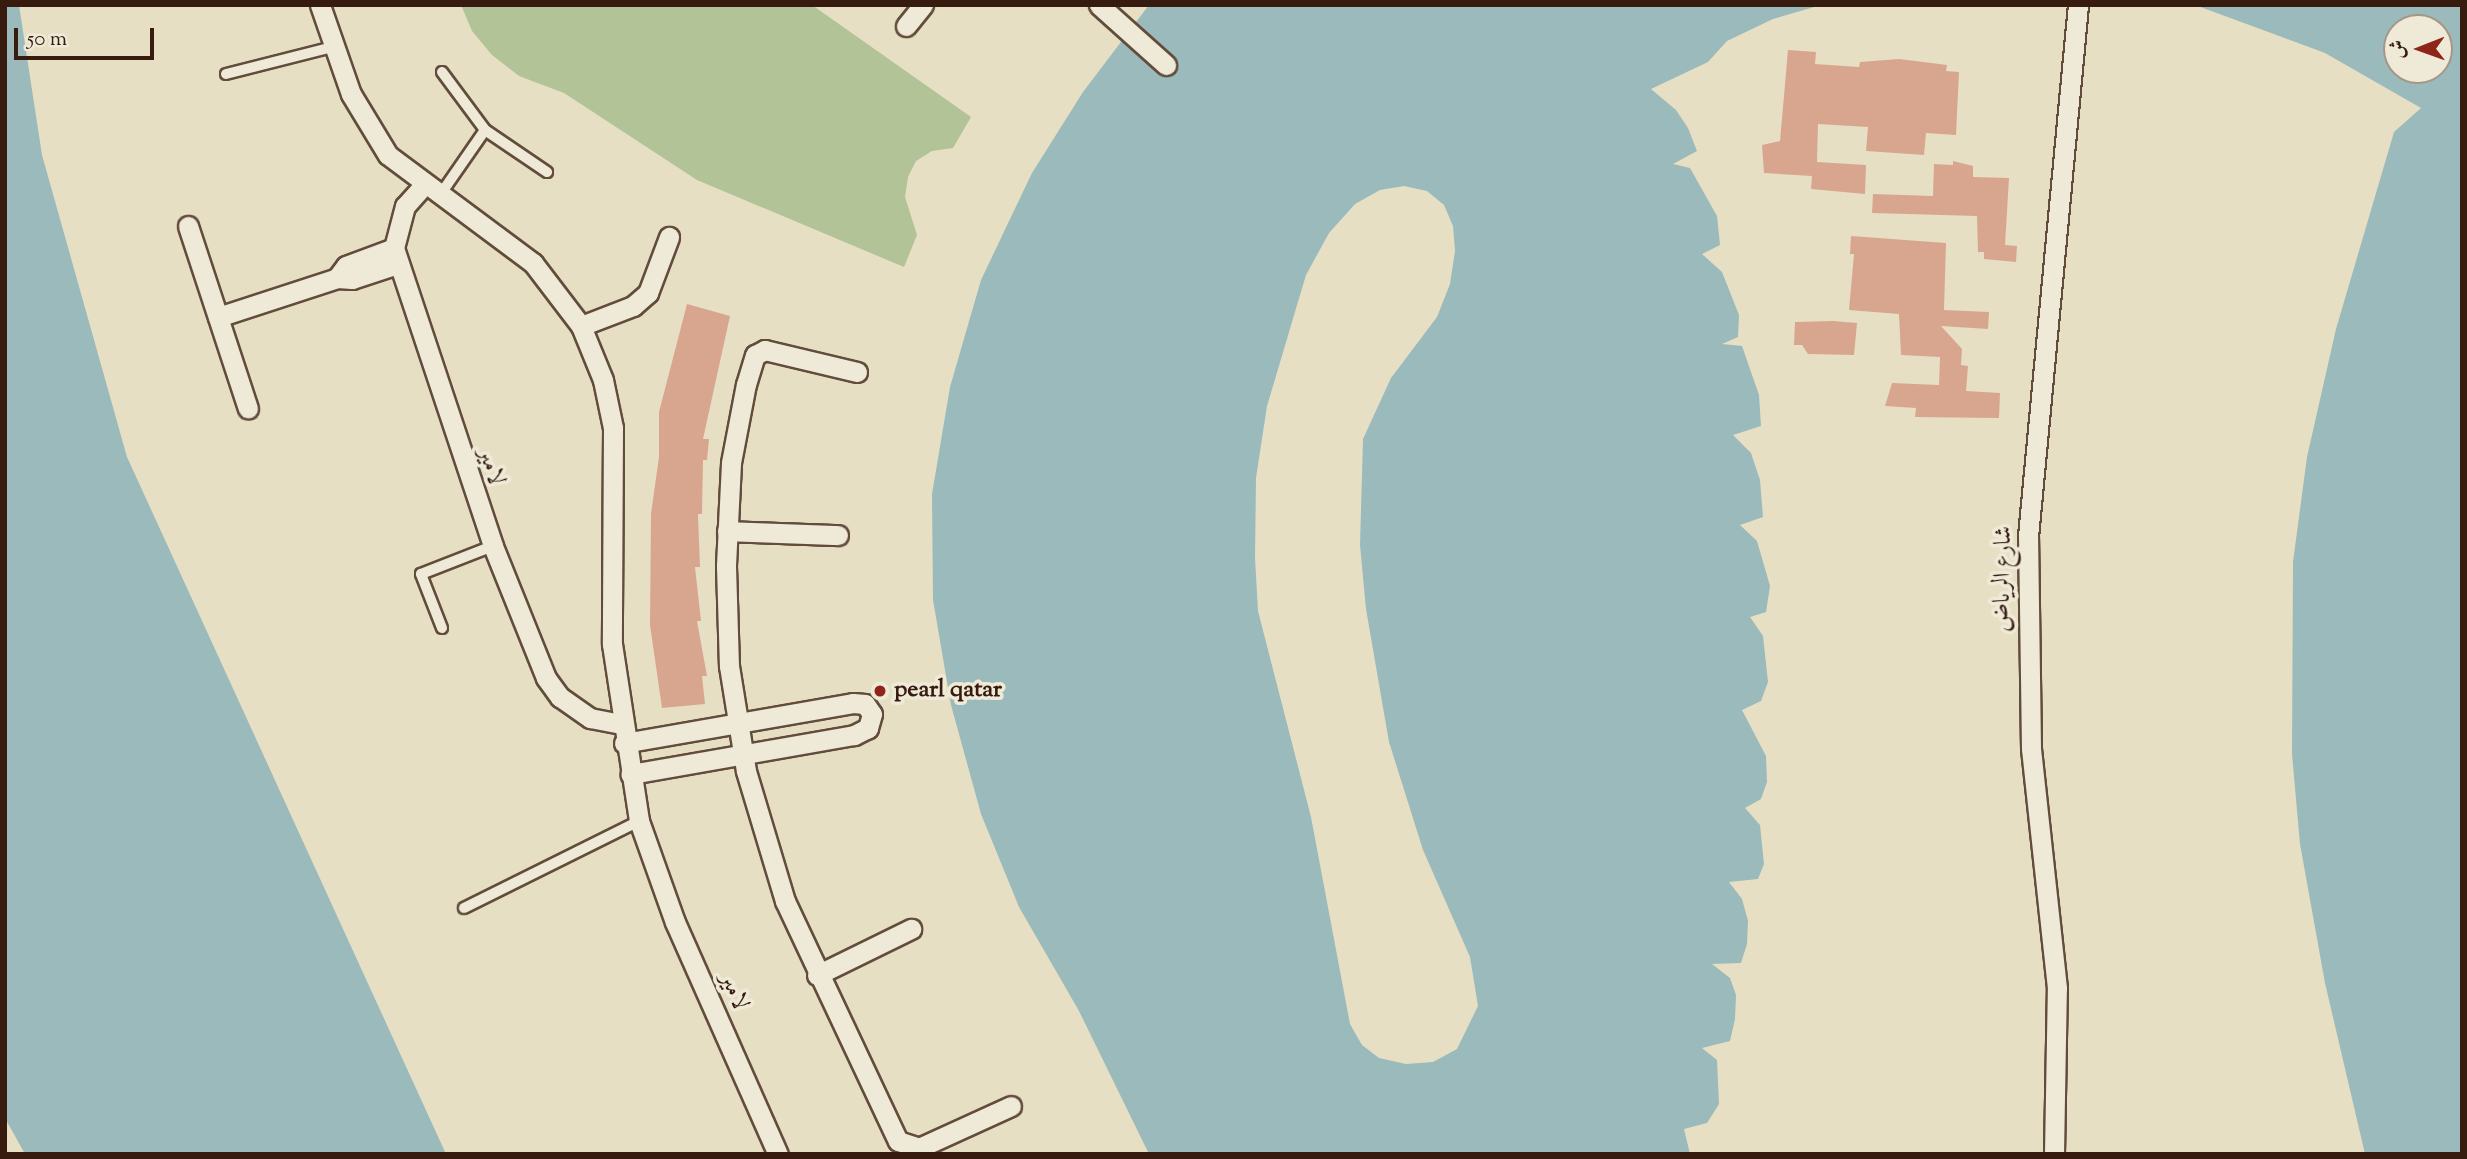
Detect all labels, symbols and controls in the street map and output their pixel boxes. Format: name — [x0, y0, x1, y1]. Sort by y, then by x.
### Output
scale bar — [18, 14, 158, 58]
north arrow — [2383, 14, 2453, 84]
text: 50 m — [27, 25, 67, 55]
text: ش — [2385, 40, 2412, 59]
street label: لامير — [470, 444, 510, 490]
street label: شارع الرياض — [1989, 526, 2019, 632]
place label: pearl qatar — [894, 677, 1002, 705]
marker: pearl qatar — [872, 683, 888, 699]
street label: لامير — [712, 969, 754, 1015]

